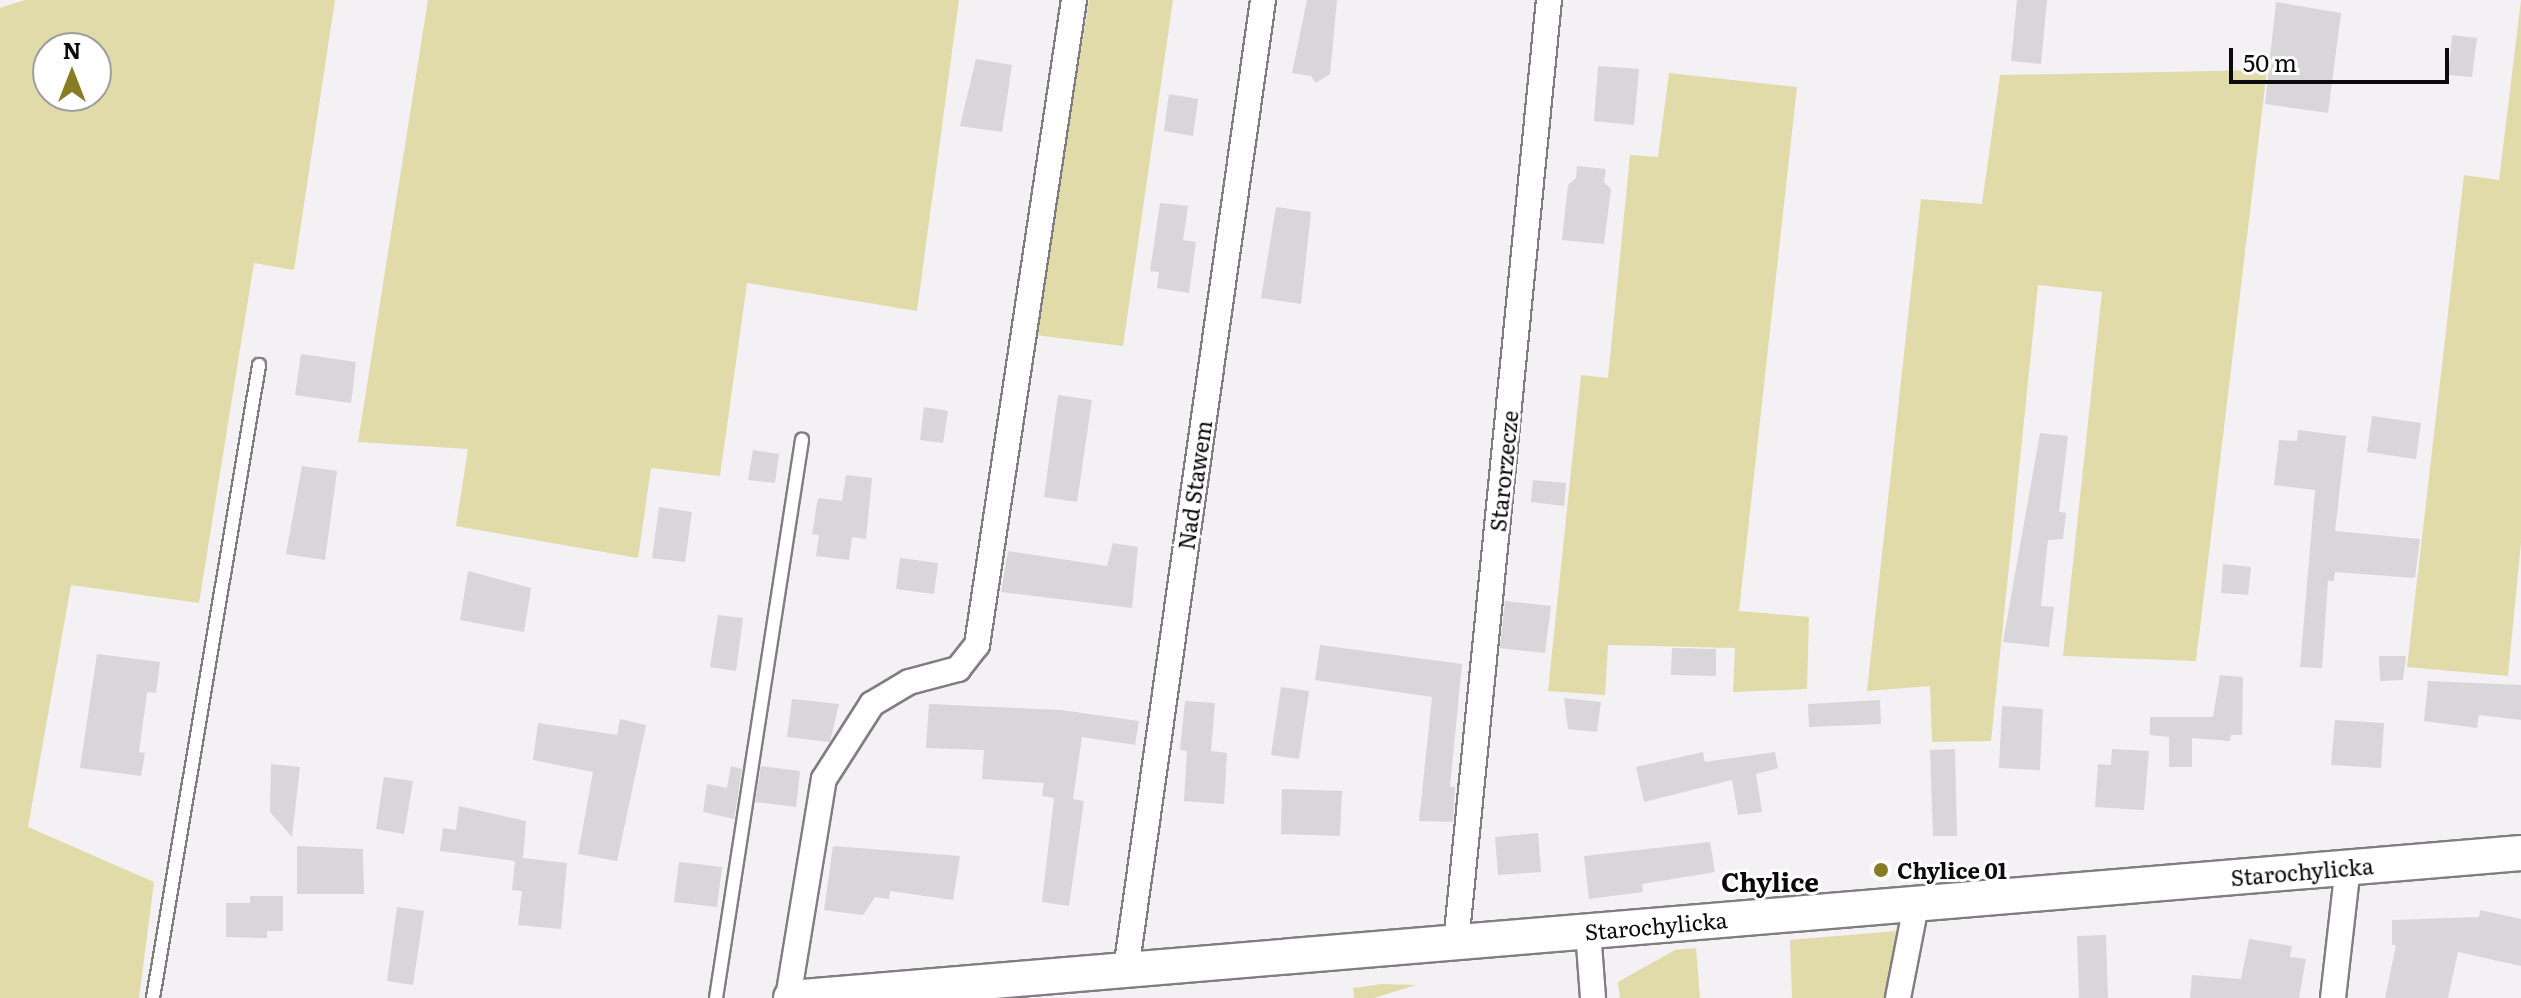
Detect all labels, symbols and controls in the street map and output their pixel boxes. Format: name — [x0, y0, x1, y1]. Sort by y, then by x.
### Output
north arrow — [32, 32, 112, 112]
scale bar — [2233, 32, 2453, 82]
text: N — [63, 33, 81, 66]
text: 50 m — [2243, 44, 2297, 79]
street label: Starorzecze — [1484, 409, 1522, 533]
street label: Nad Stawem — [1172, 418, 1216, 552]
street label: Starochylicka — [2229, 852, 2375, 890]
place label: Chylice 01 — [1897, 857, 2007, 883]
marker: Chylice 01 — [1872, 861, 1890, 879]
district label: Chylice — [1721, 865, 1819, 897]
street label: Starochylicka — [1583, 906, 1729, 944]

